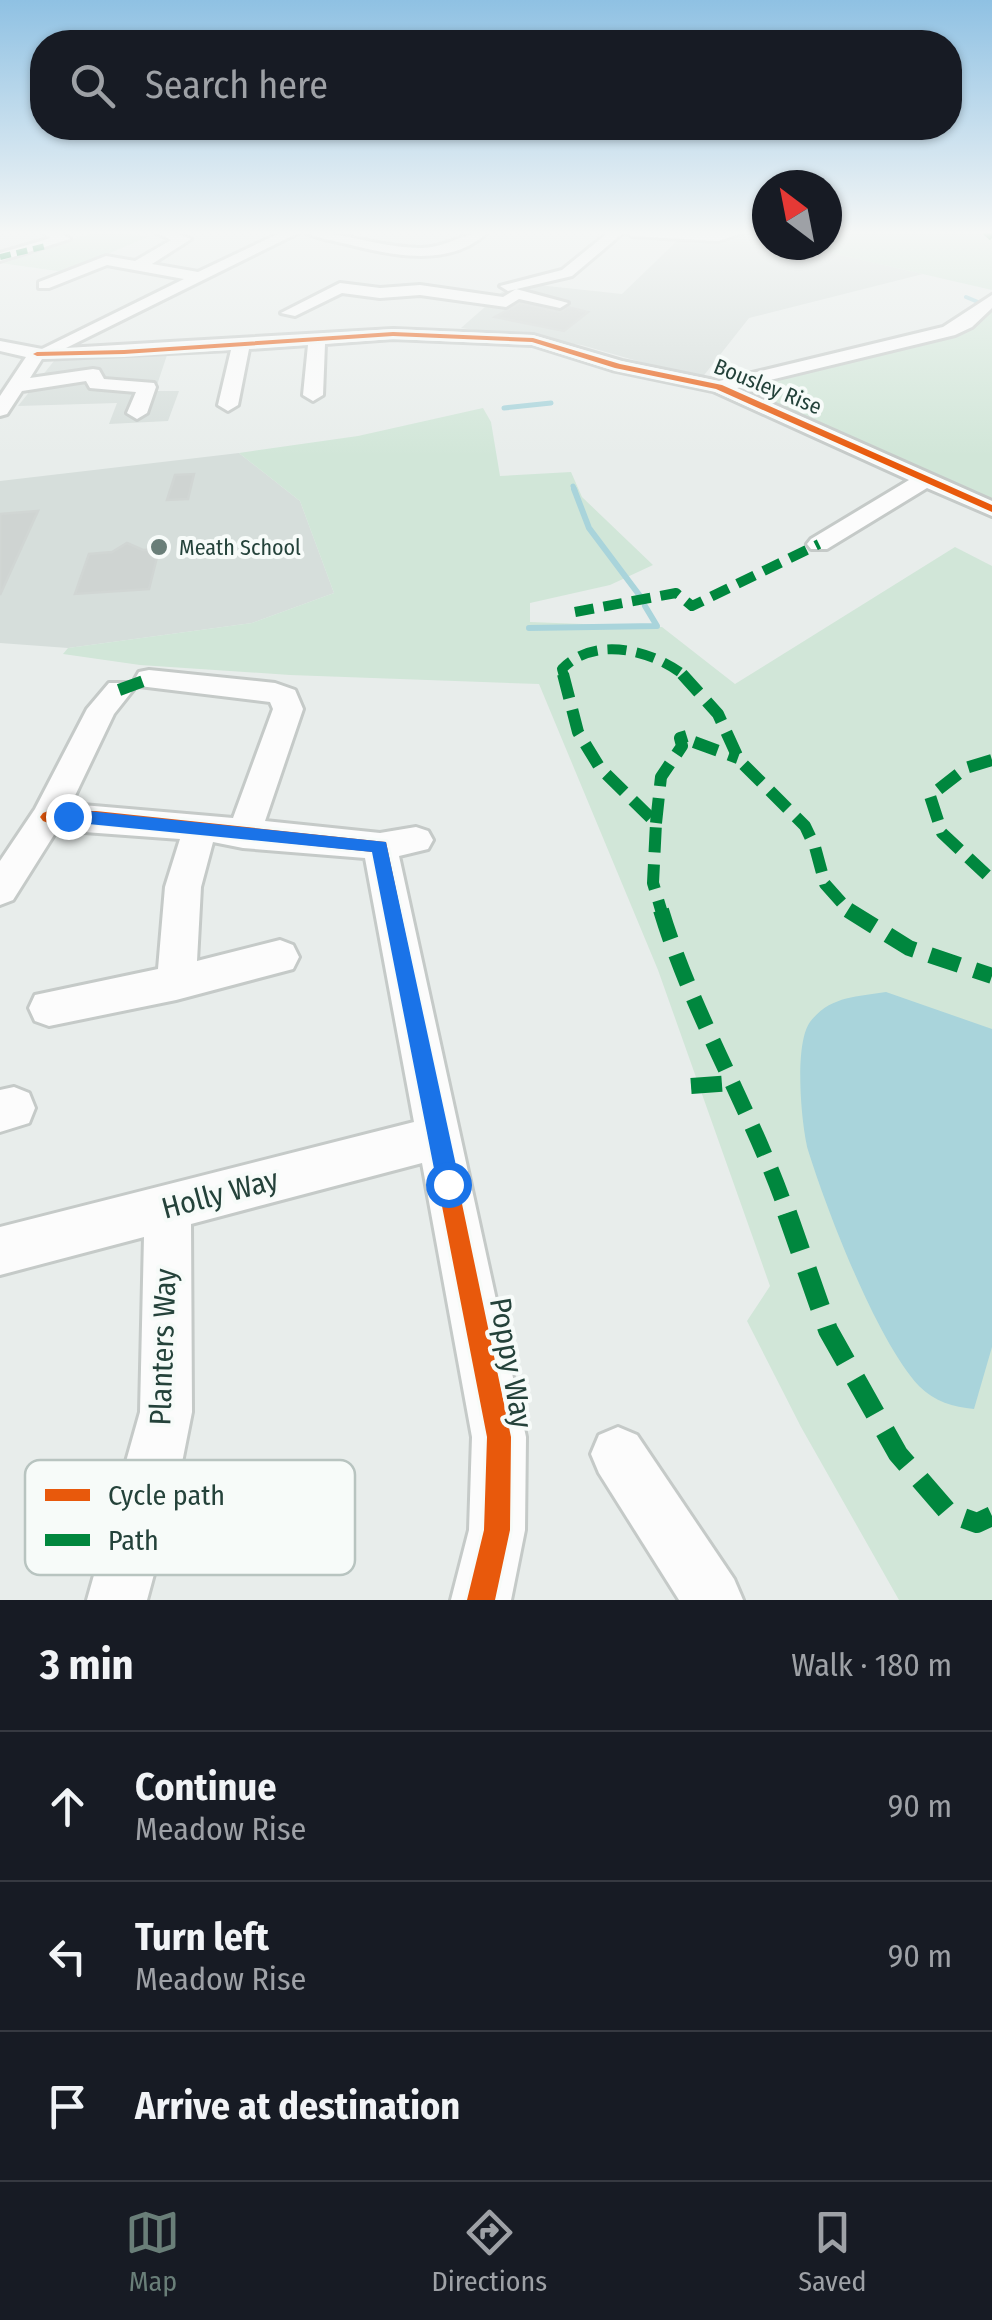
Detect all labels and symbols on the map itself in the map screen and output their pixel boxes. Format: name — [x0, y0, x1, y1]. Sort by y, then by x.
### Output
north arrow — [752, 170, 842, 260]
street label: Bousley Rise — [710, 353, 826, 420]
place label: Meath School — [179, 534, 301, 561]
marker: Meath School — [148, 536, 170, 558]
route end — [46, 794, 92, 840]
street label: Holly Way — [158, 1161, 283, 1227]
route start — [426, 1162, 472, 1208]
street label: Planters Way — [142, 1267, 184, 1426]
street label: Poppy Way — [482, 1295, 540, 1432]
legend — [25, 1460, 355, 1575]
text: Cycle path — [108, 1479, 225, 1512]
text: Path — [108, 1524, 159, 1557]

